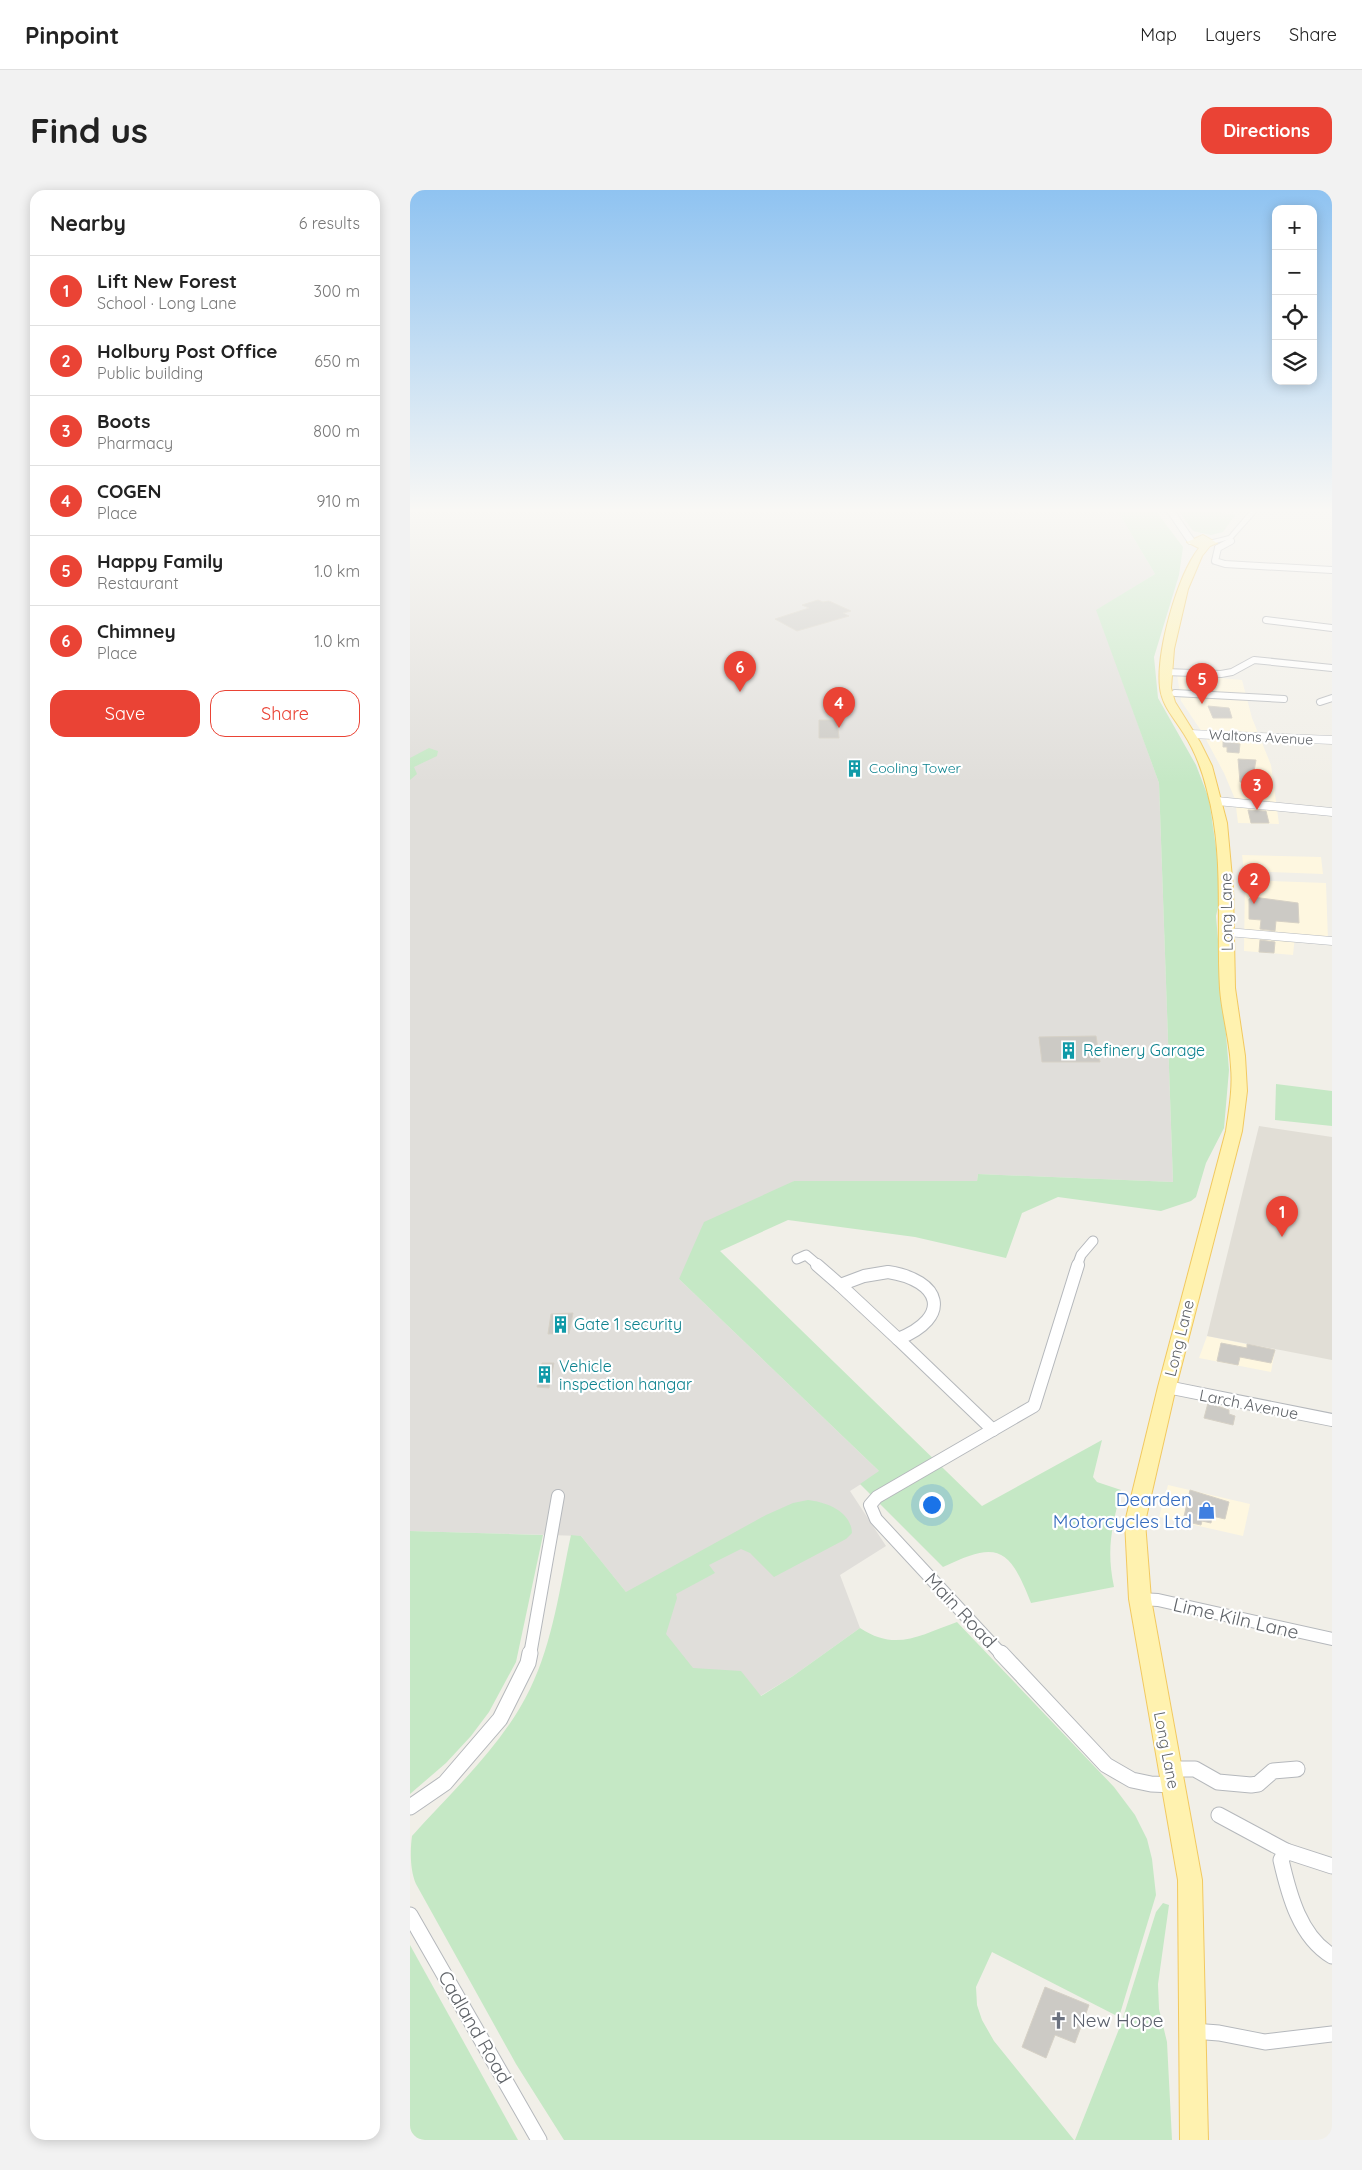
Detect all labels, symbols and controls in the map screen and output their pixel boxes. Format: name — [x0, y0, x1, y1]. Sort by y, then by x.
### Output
text: Pinpoint — [25, 20, 119, 50]
text: Map — [1140, 23, 1177, 46]
text: Layers — [1205, 23, 1261, 46]
text: Share — [1289, 23, 1337, 46]
button: Directions — [1201, 107, 1332, 154]
text: Find us — [30, 108, 148, 152]
map controls — [1272, 205, 1317, 385]
button: + — [1272, 205, 1317, 250]
text: Nearby — [50, 210, 126, 236]
text: 6 results — [299, 213, 360, 233]
button: − — [1272, 250, 1317, 295]
text: Lift New Forest — [97, 269, 237, 293]
text: 1 — [63, 281, 69, 301]
text: 300 m — [314, 281, 360, 301]
text: School · Long Lane — [97, 293, 237, 313]
button: locate — [1272, 295, 1317, 340]
text: Holbury Post Office — [97, 339, 277, 363]
button: layers — [1272, 340, 1317, 385]
text: 2 — [61, 351, 71, 371]
text: 650 m — [314, 351, 360, 371]
text: Public building — [97, 363, 203, 383]
text: Boots — [97, 409, 150, 433]
text: 3 — [62, 421, 70, 441]
text: 800 m — [313, 421, 360, 441]
text: Pharmacy — [97, 433, 173, 453]
text: COGEN — [97, 479, 161, 503]
text: 4 — [61, 491, 71, 511]
text: 910 m — [317, 491, 360, 511]
text: Place — [97, 503, 137, 523]
text: Happy Family — [97, 549, 223, 573]
text: 5 — [61, 561, 71, 581]
text: 1.0 km — [314, 561, 360, 581]
text: Restaurant — [97, 573, 179, 593]
text: Chimney — [97, 619, 176, 643]
text: 6 — [62, 631, 70, 651]
text: 1.0 km — [314, 631, 360, 651]
text: Place — [97, 643, 137, 663]
pin: 6 — [724, 651, 756, 692]
pin: 5 — [1186, 663, 1218, 704]
pin: 4 — [823, 687, 855, 728]
button: Save — [50, 690, 200, 737]
button: Share — [210, 690, 360, 737]
street label: Waltons Avenue — [1208, 725, 1314, 749]
building icon: Cooling Tower — [845, 758, 865, 778]
place label: Cooling Tower — [869, 759, 962, 777]
pin: 3 — [1241, 769, 1273, 810]
pin: 2 — [1238, 863, 1270, 904]
street label: Long Lane — [1215, 873, 1237, 951]
building icon: Refinery Garage — [1059, 1040, 1079, 1060]
place label: Refinery Garage — [1083, 1040, 1205, 1060]
pin: 1 — [1266, 1196, 1298, 1237]
street label: Long Lane — [1160, 1298, 1198, 1378]
building icon: Gate 1 security — [550, 1314, 570, 1334]
place label: Gate 1 security — [574, 1314, 682, 1334]
place label: Vehicle inspection hangar — [559, 1356, 692, 1394]
building icon: Vehicle inspection hangar — [535, 1365, 555, 1385]
street label: Larch Avenue — [1198, 1385, 1300, 1423]
place label: Dearden Motorcycles Ltd — [1053, 1487, 1192, 1533]
your location — [919, 1492, 945, 1518]
shop icon: Dearden Motorcycles Ltd — [1196, 1500, 1216, 1520]
street label: Main Road — [920, 1567, 1002, 1653]
street label: Lime Kiln Lane — [1171, 1592, 1301, 1644]
street label: Long Lane — [1150, 1710, 1184, 1790]
street label: Cadland Road — [433, 1966, 517, 2088]
place label: New Hope — [1072, 2008, 1163, 2032]
church icon: New Hope — [1048, 2010, 1068, 2030]

